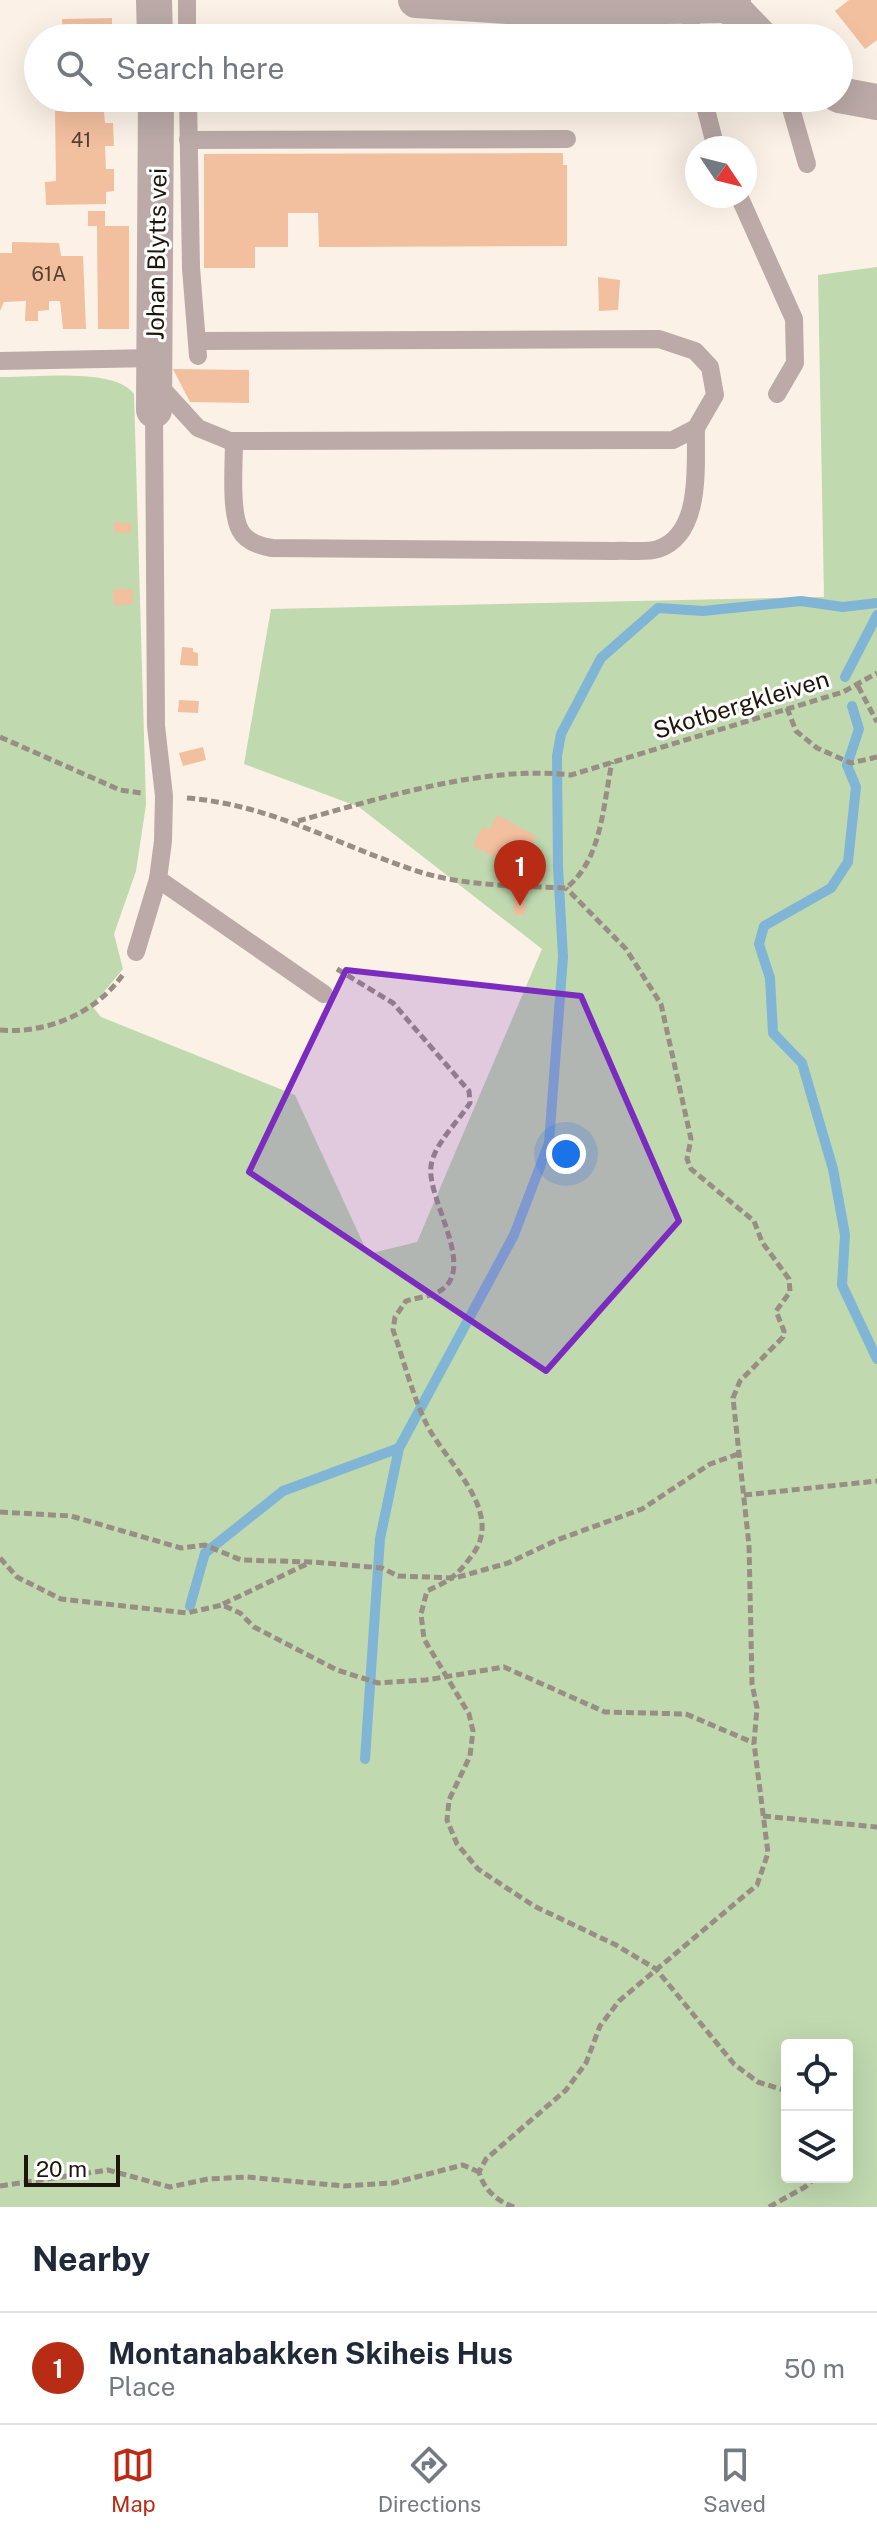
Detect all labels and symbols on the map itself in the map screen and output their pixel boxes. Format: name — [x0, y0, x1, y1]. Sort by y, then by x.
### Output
house number: 41 — [71, 128, 91, 152]
north arrow — [685, 136, 757, 208]
street label: Johan Blytts vei — [141, 168, 171, 340]
house number: 61A — [32, 262, 66, 286]
street label: Skotbergkleiven — [650, 664, 832, 744]
pin: 1 — [494, 840, 546, 906]
your location — [546, 1134, 586, 1174]
scale bar — [24, 2151, 120, 2187]

